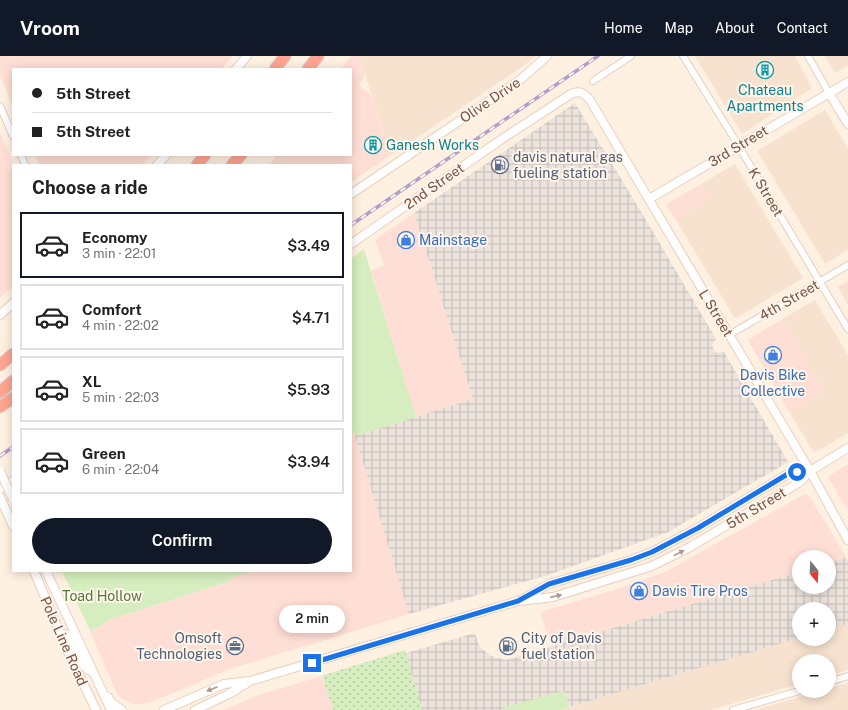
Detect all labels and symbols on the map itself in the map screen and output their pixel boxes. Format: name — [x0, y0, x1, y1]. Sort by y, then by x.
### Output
building icon: Chateau Apartments — [755, 60, 775, 80]
street label: Olive Drive — [457, 74, 523, 126]
place label: Chateau Apartments — [727, 82, 803, 114]
street label: 3rd Street — [705, 122, 771, 170]
building icon: Ganesh Works — [363, 135, 383, 155]
place label: Ganesh Works — [386, 137, 479, 153]
place label: davis natural gas fueling station — [513, 149, 623, 181]
fuel station icon: davis natural gas fueling station — [490, 155, 510, 175]
street label: 2nd Street — [401, 160, 467, 212]
street label: K Street — [745, 165, 787, 219]
shop icon: Mainstage — [396, 230, 416, 250]
place label: Mainstage — [419, 232, 487, 248]
street label: 4th Street — [756, 276, 822, 324]
street label: L Street — [696, 286, 736, 340]
shop icon: Davis Bike Collective — [763, 345, 783, 365]
place label: Davis Bike Collective — [740, 367, 806, 399]
route start — [788, 463, 806, 481]
street label: 5th Street — [723, 484, 789, 532]
one-way arrow — [673, 550, 684, 556]
north arrow — [792, 550, 836, 594]
shop icon: Davis Tire Pros — [629, 581, 649, 601]
place label: Davis Tire Pros — [652, 583, 748, 599]
park label: Toad Hollow — [62, 588, 142, 604]
one-way arrow — [550, 593, 563, 599]
street label: Pole Line Road — [37, 594, 91, 688]
callout: 2 min — [279, 605, 345, 633]
place label: Omsoft Technologies — [136, 630, 222, 662]
place label: City of Davis fuel station — [521, 630, 602, 662]
office icon: Omsoft Technologies — [225, 636, 245, 656]
fuel station icon: City of Davis fuel station — [498, 636, 518, 656]
route end — [303, 654, 321, 672]
one-way arrow — [206, 686, 217, 692]

